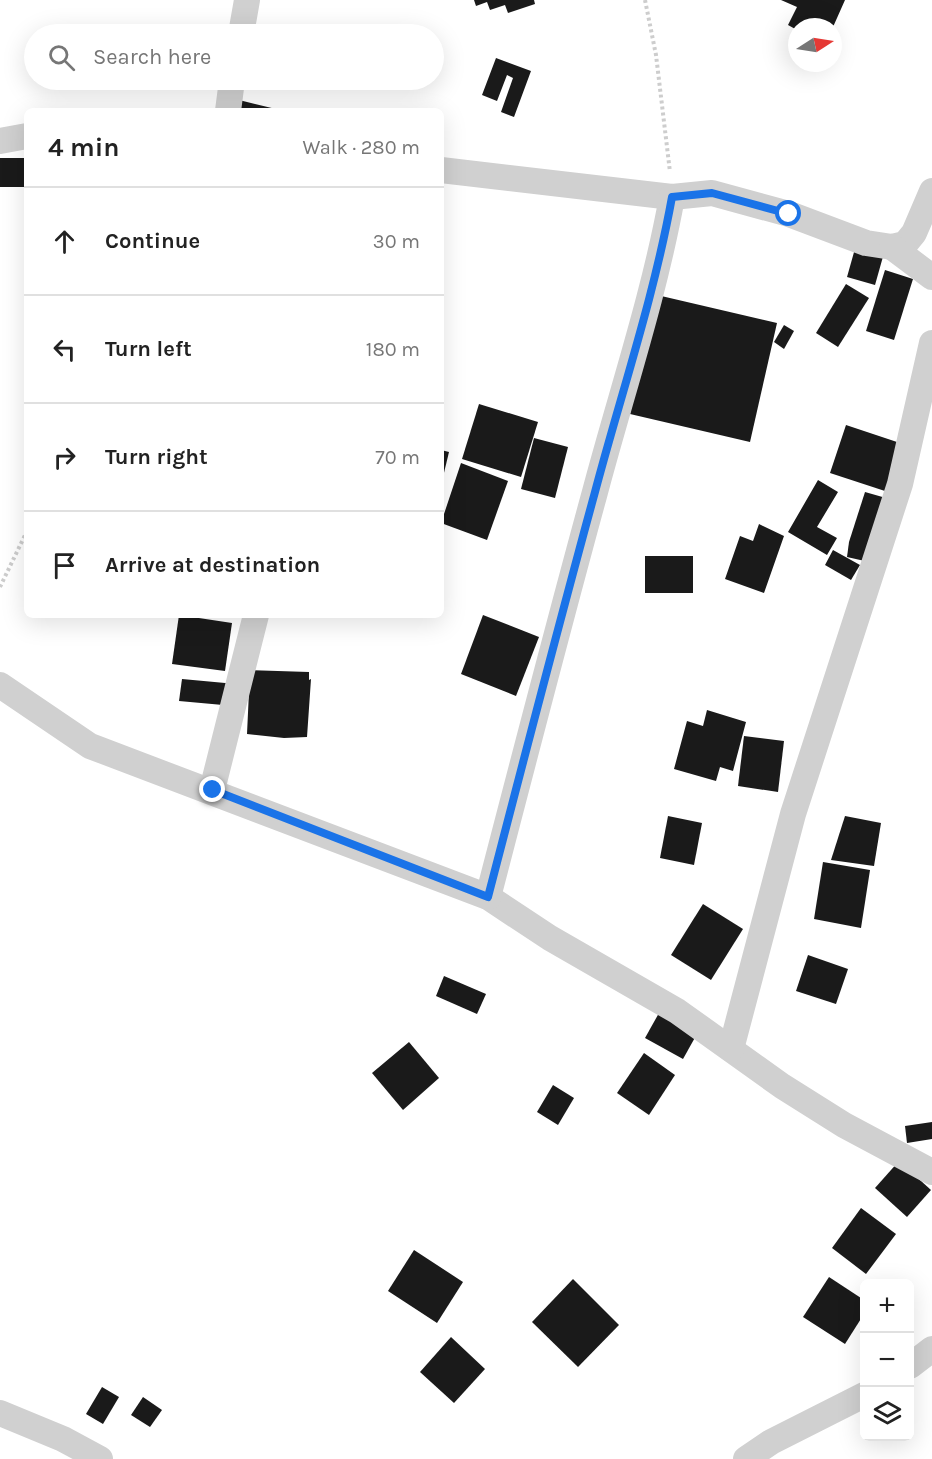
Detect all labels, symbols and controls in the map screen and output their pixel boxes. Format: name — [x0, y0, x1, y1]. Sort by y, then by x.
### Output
north arrow — [788, 18, 842, 72]
search box — [24, 24, 444, 90]
icon: search — [45, 41, 78, 74]
text: Search here — [93, 44, 211, 70]
text: 4 min — [48, 132, 119, 163]
text: Walk · 280 m — [303, 136, 420, 159]
route start — [775, 200, 801, 226]
icon: ahead — [48, 225, 81, 258]
text: Continue — [105, 228, 200, 254]
text: 30 m — [373, 230, 420, 253]
icon: left — [48, 333, 81, 366]
text: Turn left — [105, 336, 192, 362]
text: 180 m — [366, 338, 420, 361]
icon: right — [48, 441, 81, 474]
text: Turn right — [105, 444, 208, 470]
text: 70 m — [375, 446, 420, 469]
icon: arrive — [48, 549, 81, 582]
text: Arrive at destination — [105, 552, 320, 578]
route end — [199, 776, 225, 802]
map controls — [860, 1279, 914, 1441]
button: + — [860, 1279, 914, 1333]
button: − — [860, 1333, 914, 1387]
button: layers — [860, 1387, 914, 1441]

